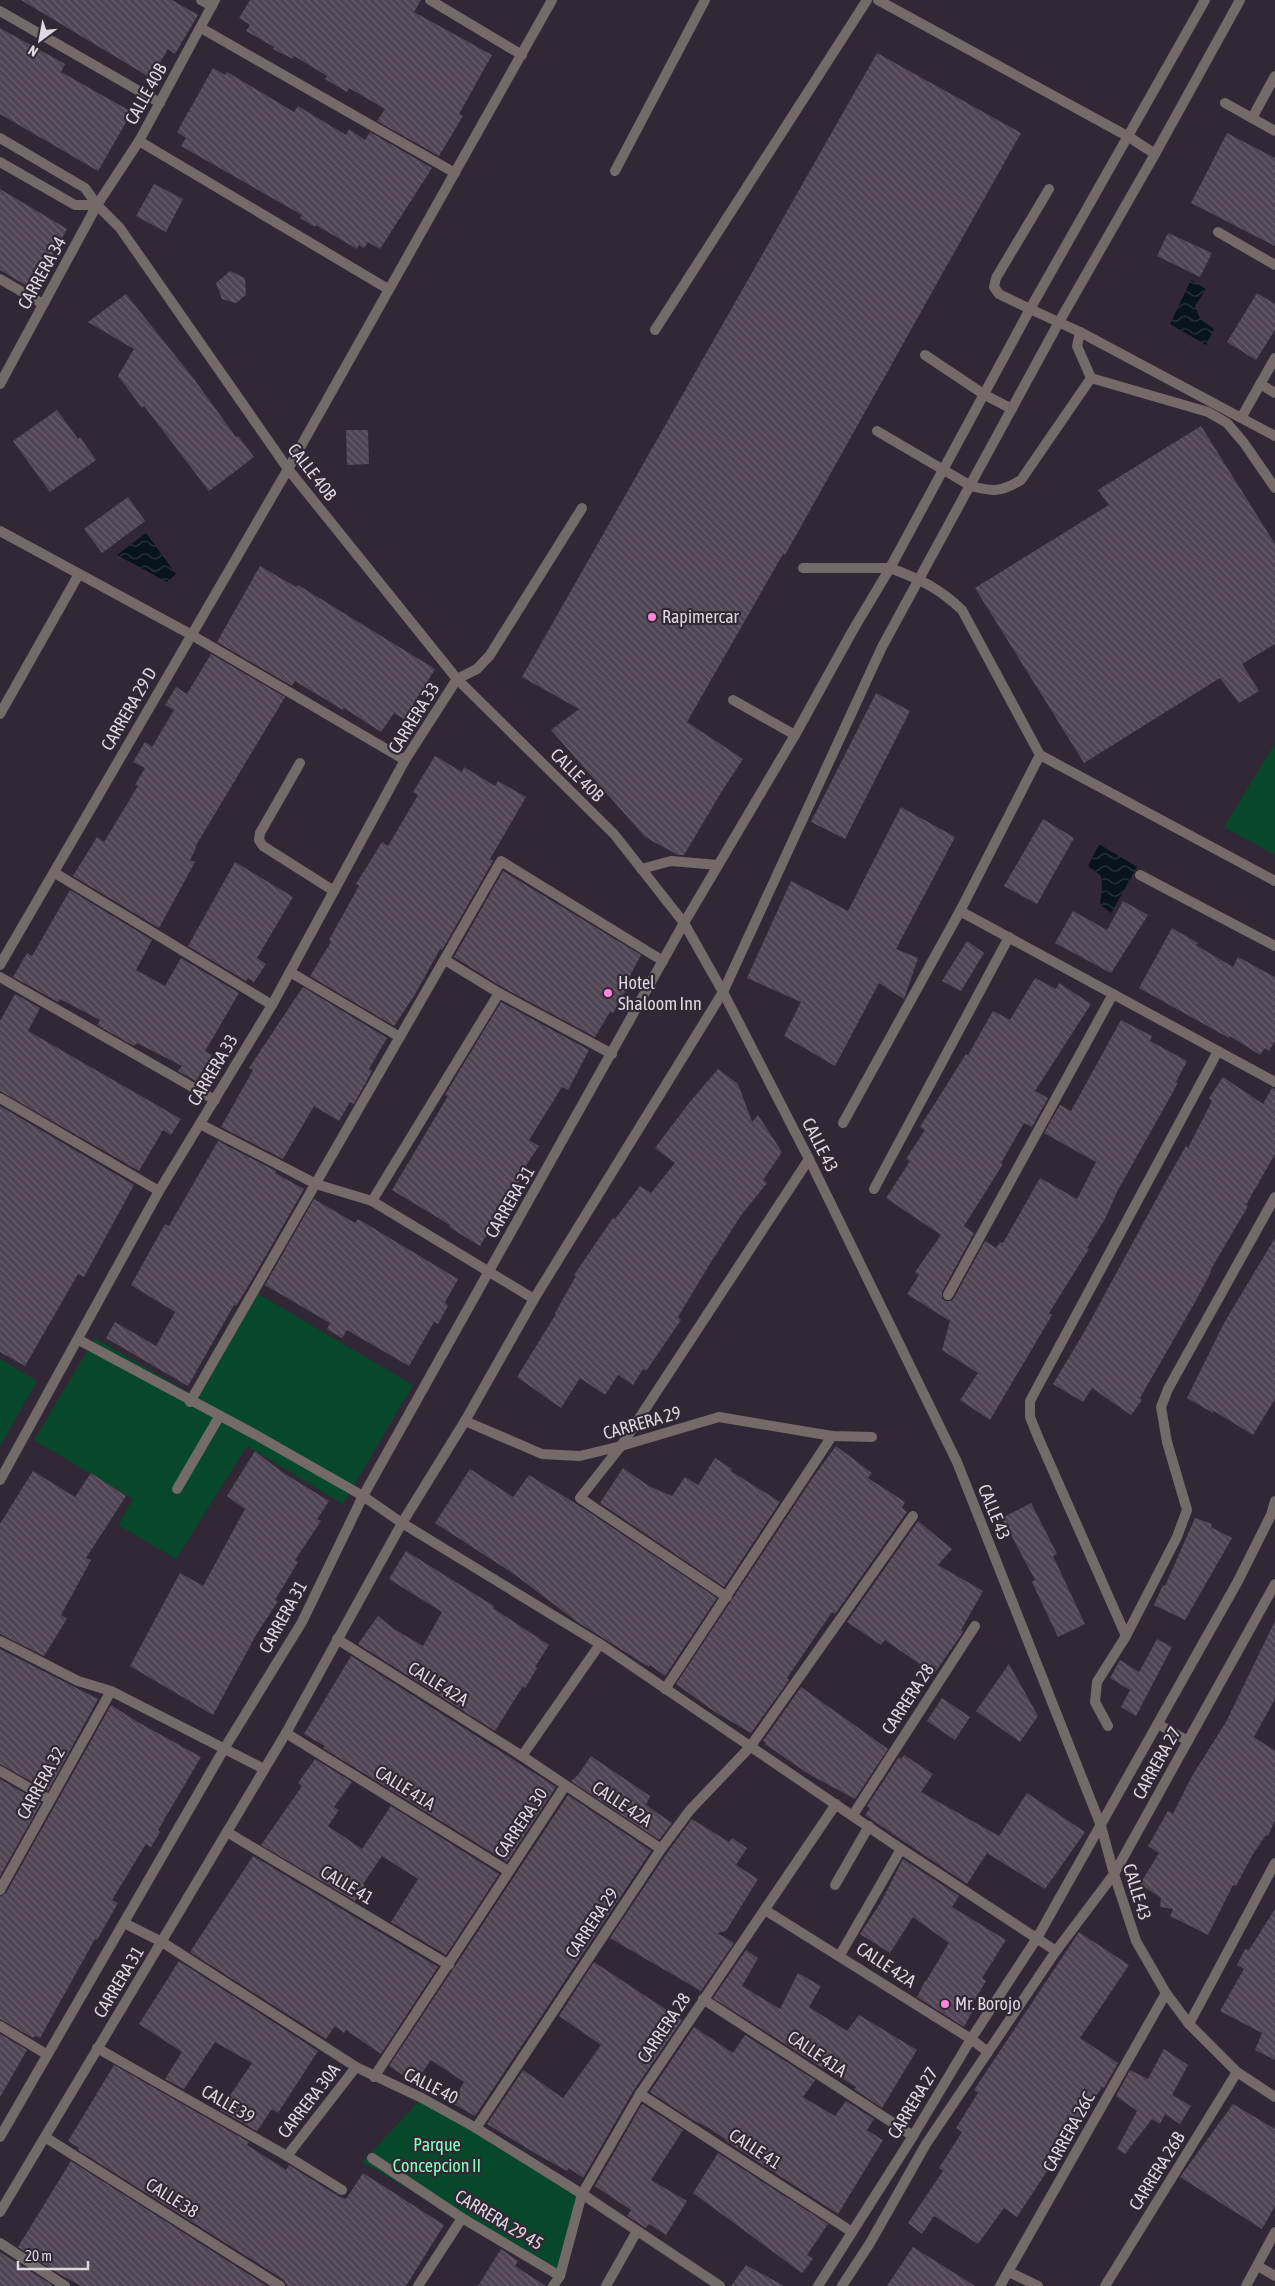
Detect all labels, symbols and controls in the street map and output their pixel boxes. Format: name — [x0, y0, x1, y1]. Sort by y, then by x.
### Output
north arrow — [15, 15, 65, 65]
text: N — [25, 42, 41, 60]
street label: CALLE 40B — [120, 59, 171, 128]
street label: CARRERA 34 — [13, 233, 70, 313]
street label: CALLE 40B — [284, 439, 341, 505]
place label: Rapimercar — [662, 606, 740, 627]
marker: Rapimercar — [646, 611, 658, 623]
street label: CARRERA 29 D — [96, 664, 161, 754]
street label: CARRERA 33 — [384, 678, 444, 757]
street label: CALLE 40B — [546, 744, 609, 806]
place label: Hotel Shaloom Inn — [618, 972, 702, 1014]
marker: Hotel Shaloom Inn — [602, 987, 614, 999]
street label: CARRERA 33 — [183, 1030, 242, 1109]
street label: CALLE 43 — [798, 1114, 843, 1175]
street label: CARRERA 31 — [481, 1162, 539, 1242]
street label: CARRERA 29 — [601, 1401, 683, 1444]
street label: CALLE 43 — [974, 1481, 1015, 1543]
street label: CARRERA 31 — [254, 1577, 311, 1657]
street label: CALLE 42A — [404, 1657, 472, 1710]
street label: CARRERA 28 — [877, 1660, 938, 1738]
street label: CARRERA 27 — [1128, 1723, 1185, 1803]
street label: CARRERA 32 — [12, 1743, 69, 1823]
street label: CALLE 41A — [371, 1761, 439, 1814]
street label: CALLE 42A — [589, 1777, 656, 1831]
street label: CARRERA 30 — [490, 1784, 552, 1862]
street label: CALLE 41 — [317, 1861, 377, 1908]
street label: CALLE 43 — [1119, 1861, 1156, 1923]
street label: CARRERA 29 — [561, 1884, 623, 1962]
street label: CALLE 42A — [853, 1938, 920, 1992]
street label: CARRERA 31 — [89, 1942, 148, 2021]
street label: CARRERA 28 — [633, 1989, 695, 2067]
place label: Mr. Borojo — [955, 1993, 1021, 2014]
marker: Mr. Borojo — [939, 1998, 951, 2010]
street label: CALLE 41A — [784, 2026, 851, 2081]
street label: CARRERA 30A — [273, 2059, 344, 2142]
street label: CALLE 40 — [401, 2063, 462, 2108]
street label: CARRERA 27 — [883, 2063, 942, 2142]
street label: CALLE 39 — [198, 2080, 259, 2127]
street label: CARRERA 26C — [1038, 2088, 1099, 2175]
street label: CALLE 41 — [725, 2124, 785, 2173]
street label: CARRERA 26B — [1124, 2127, 1189, 2214]
park label: Parque Concepcion II — [393, 2134, 481, 2176]
street label: CALLE 38 — [142, 2173, 202, 2222]
street label: CARRERA 29 45 — [451, 2185, 547, 2254]
scale bar — [18, 2238, 88, 2270]
text: 20 m — [25, 2247, 52, 2264]

